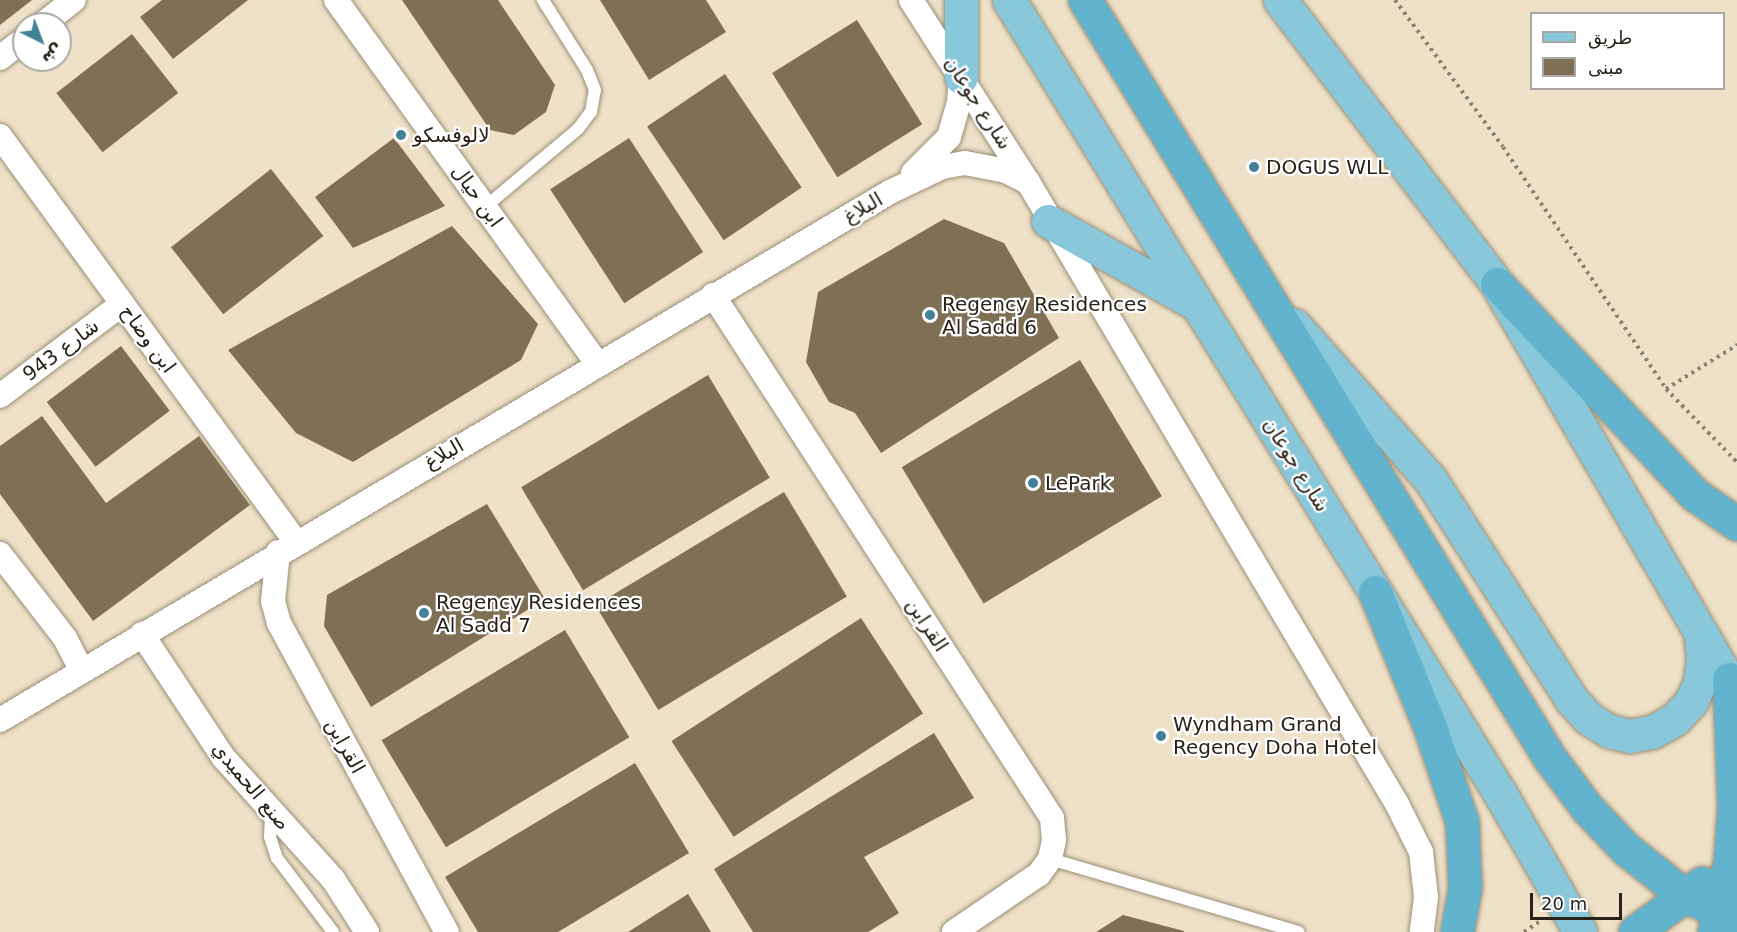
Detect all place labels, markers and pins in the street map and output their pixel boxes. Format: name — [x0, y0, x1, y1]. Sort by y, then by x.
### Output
place label: لالوفسكو — [413, 123, 490, 147]
marker: لالوفسكو — [394, 128, 408, 142]
place label: DOGUS WLL — [1266, 155, 1388, 179]
marker: DOGUS WLL — [1247, 160, 1261, 174]
place label: Regency Residences Al Sadd 6 — [942, 292, 1147, 339]
marker: Regency Residences Al Sadd 6 — [923, 308, 937, 322]
place label: LePark — [1045, 471, 1111, 495]
marker: LePark — [1026, 476, 1040, 490]
place label: Regency Residences Al Sadd 7 — [436, 590, 641, 637]
marker: Regency Residences Al Sadd 7 — [417, 606, 431, 620]
place label: Wyndham Grand Regency Doha Hotel — [1173, 712, 1377, 759]
marker: Wyndham Grand Regency Doha Hotel — [1154, 729, 1168, 743]

